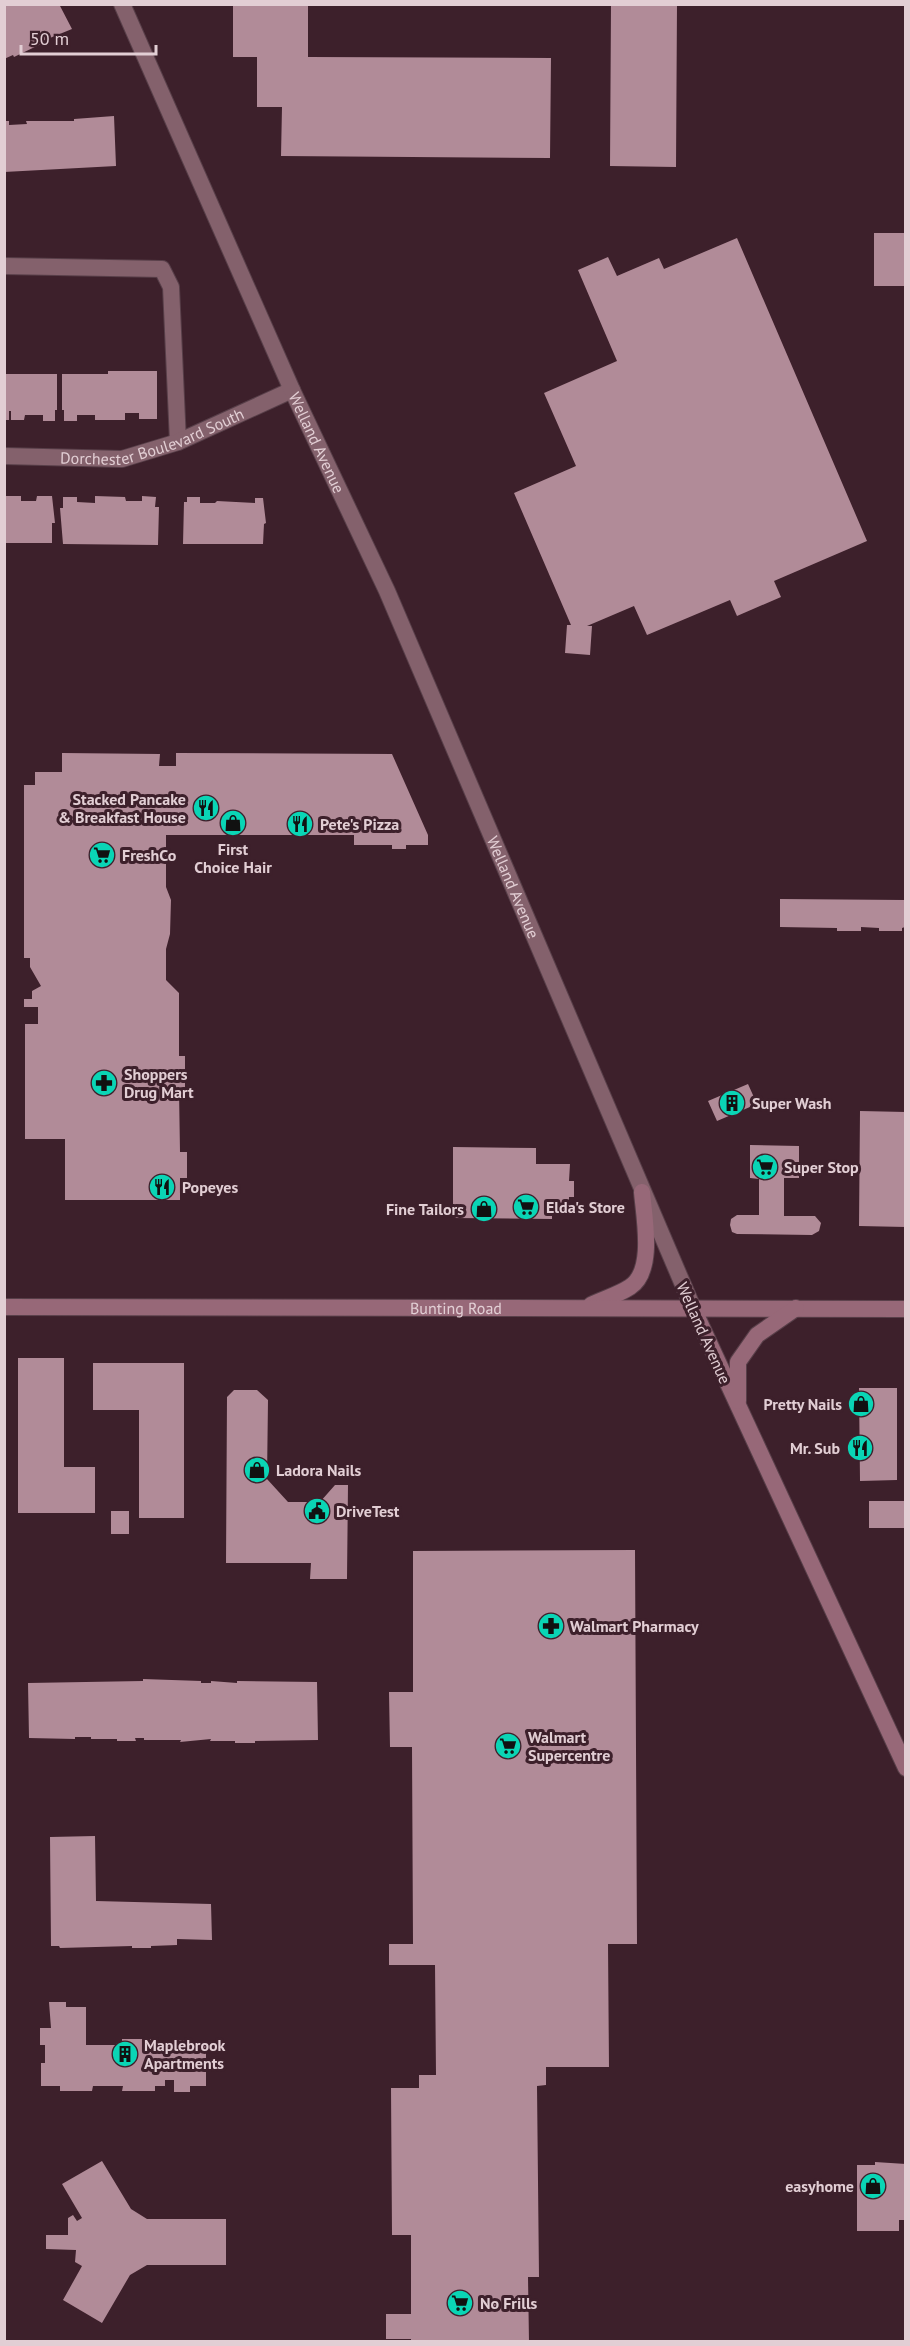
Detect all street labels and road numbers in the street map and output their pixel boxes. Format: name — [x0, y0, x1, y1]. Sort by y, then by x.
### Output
street label: Welland Avenue — [285, 389, 349, 496]
street label: Dorchester Boulevard South — [60, 403, 247, 469]
street label: Welland Avenue — [483, 833, 544, 941]
street label: Welland Avenue — [673, 1279, 735, 1387]
street label: Bunting Road — [410, 1298, 502, 1318]

